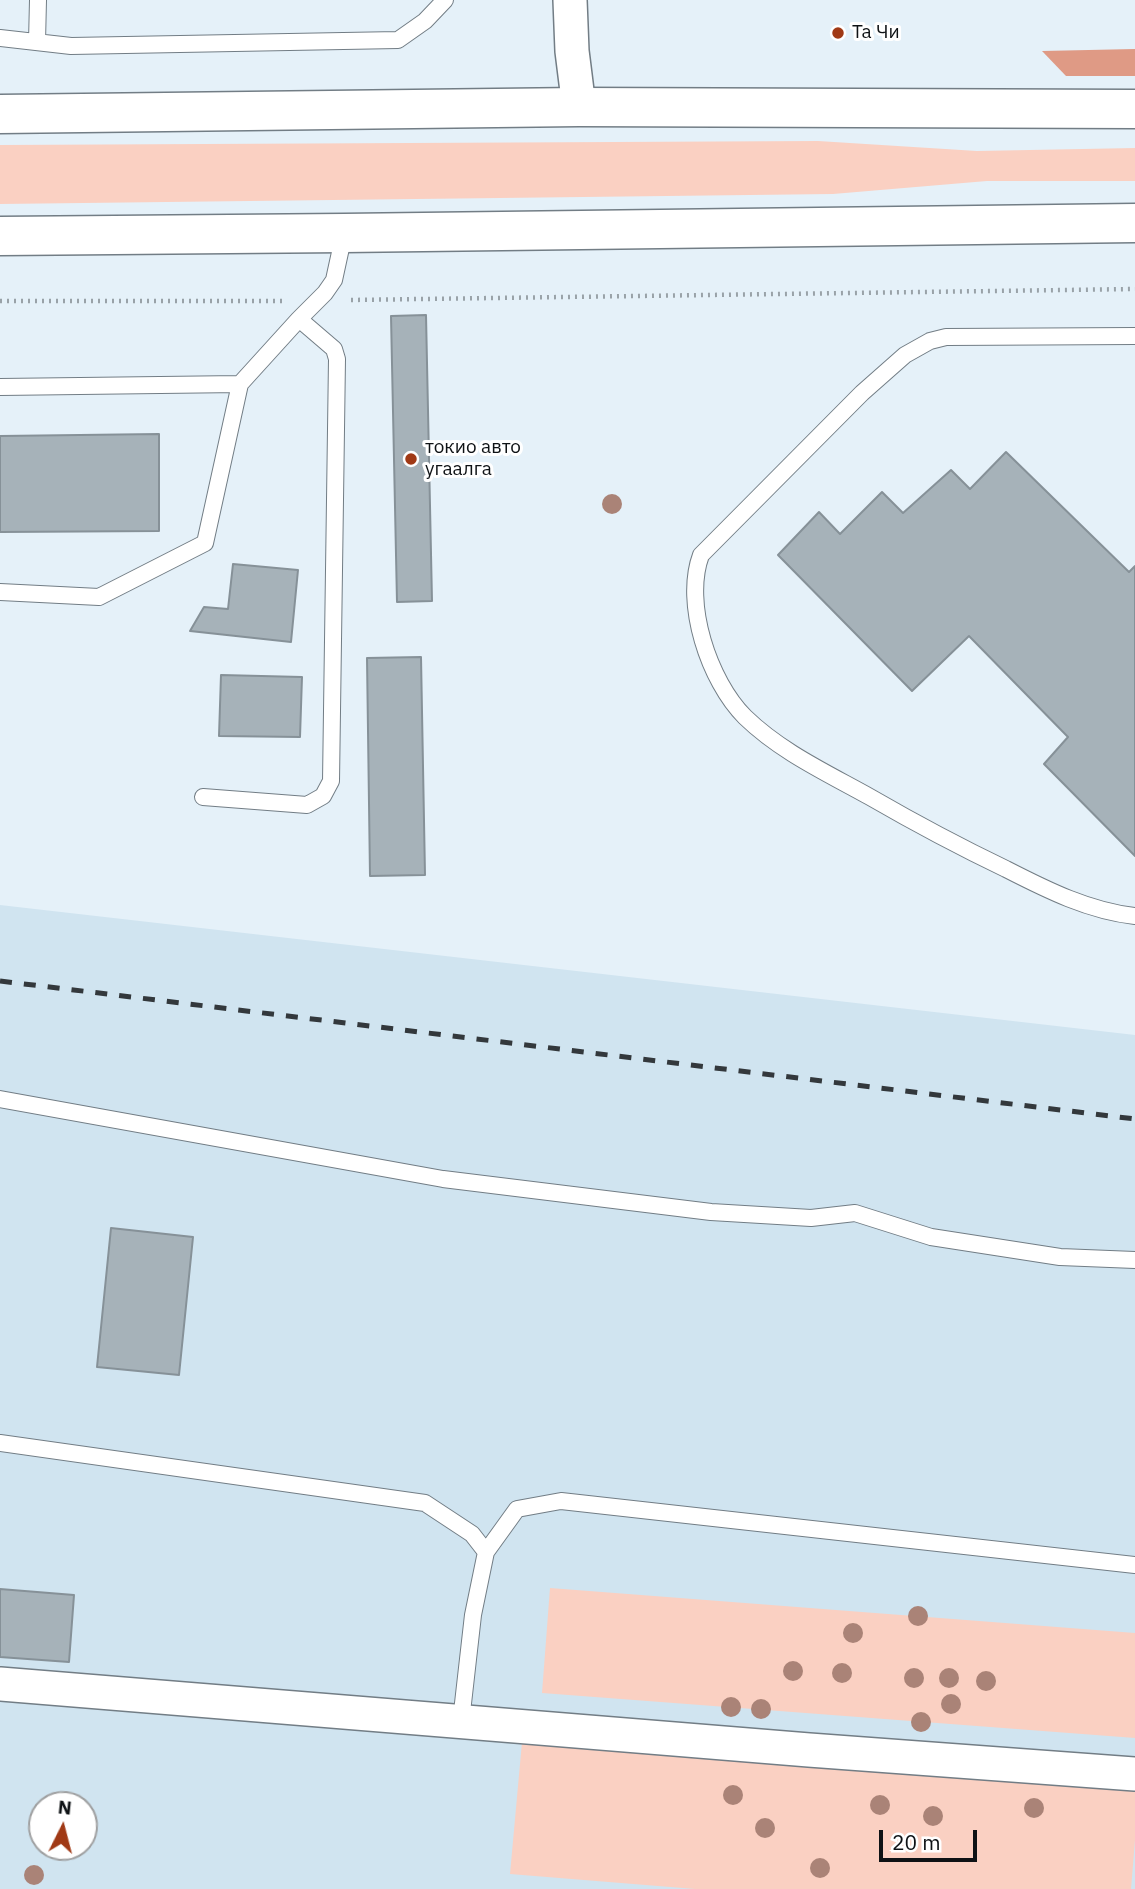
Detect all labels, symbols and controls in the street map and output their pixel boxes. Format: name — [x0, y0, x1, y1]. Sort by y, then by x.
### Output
place label: Та Чи — [852, 22, 900, 44]
marker: Та Чи — [830, 25, 846, 41]
place label: токио авто угаалга — [425, 437, 521, 481]
marker: токио авто угаалга — [403, 451, 419, 467]
north arrow — [28, 1791, 98, 1861]
text: N — [57, 1794, 73, 1820]
scale bar — [883, 1815, 981, 1859]
text: 20 m — [892, 1828, 941, 1856]

